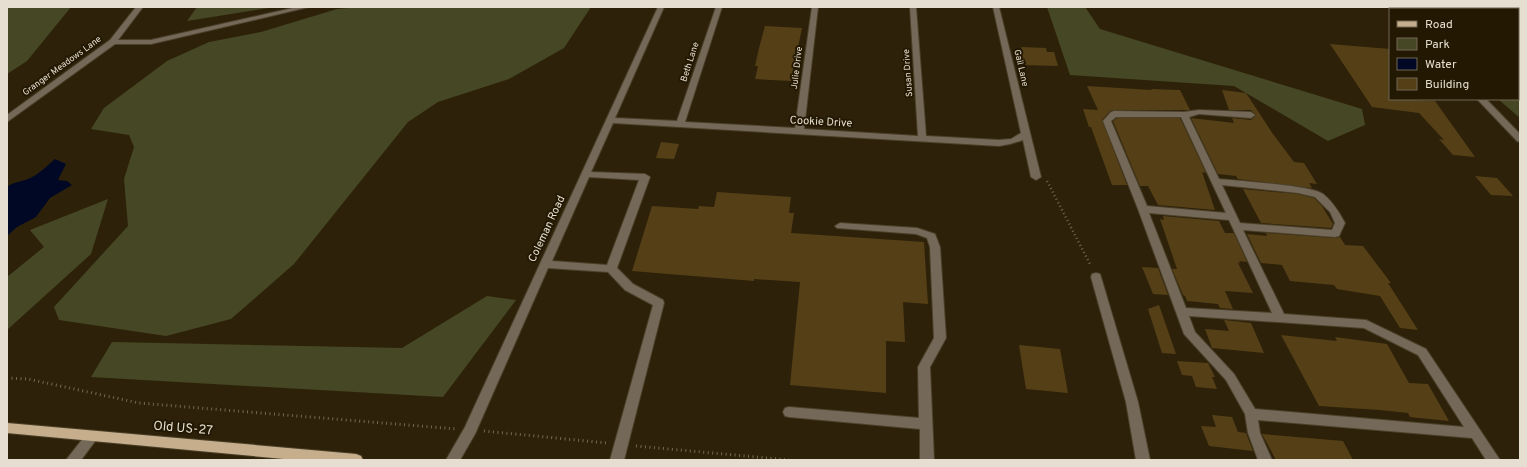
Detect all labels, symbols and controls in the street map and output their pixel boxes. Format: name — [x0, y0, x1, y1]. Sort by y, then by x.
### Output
legend — [1389, 8, 1519, 100]
text: Road — [1425, 17, 1453, 33]
street label: Granger Meadows Lane — [20, 34, 104, 98]
text: Park — [1425, 37, 1450, 53]
street label: Beth Lane — [678, 41, 702, 83]
street label: Julie Drive — [789, 46, 805, 90]
street label: Gail Lane — [1011, 48, 1031, 88]
street label: Susan Drive — [901, 49, 915, 97]
text: Water — [1425, 57, 1457, 73]
text: Building — [1425, 77, 1469, 93]
street label: Cookie Drive — [789, 113, 853, 131]
street label: Coleman Road — [525, 194, 569, 264]
street label: Old US-27 — [153, 418, 214, 440]

